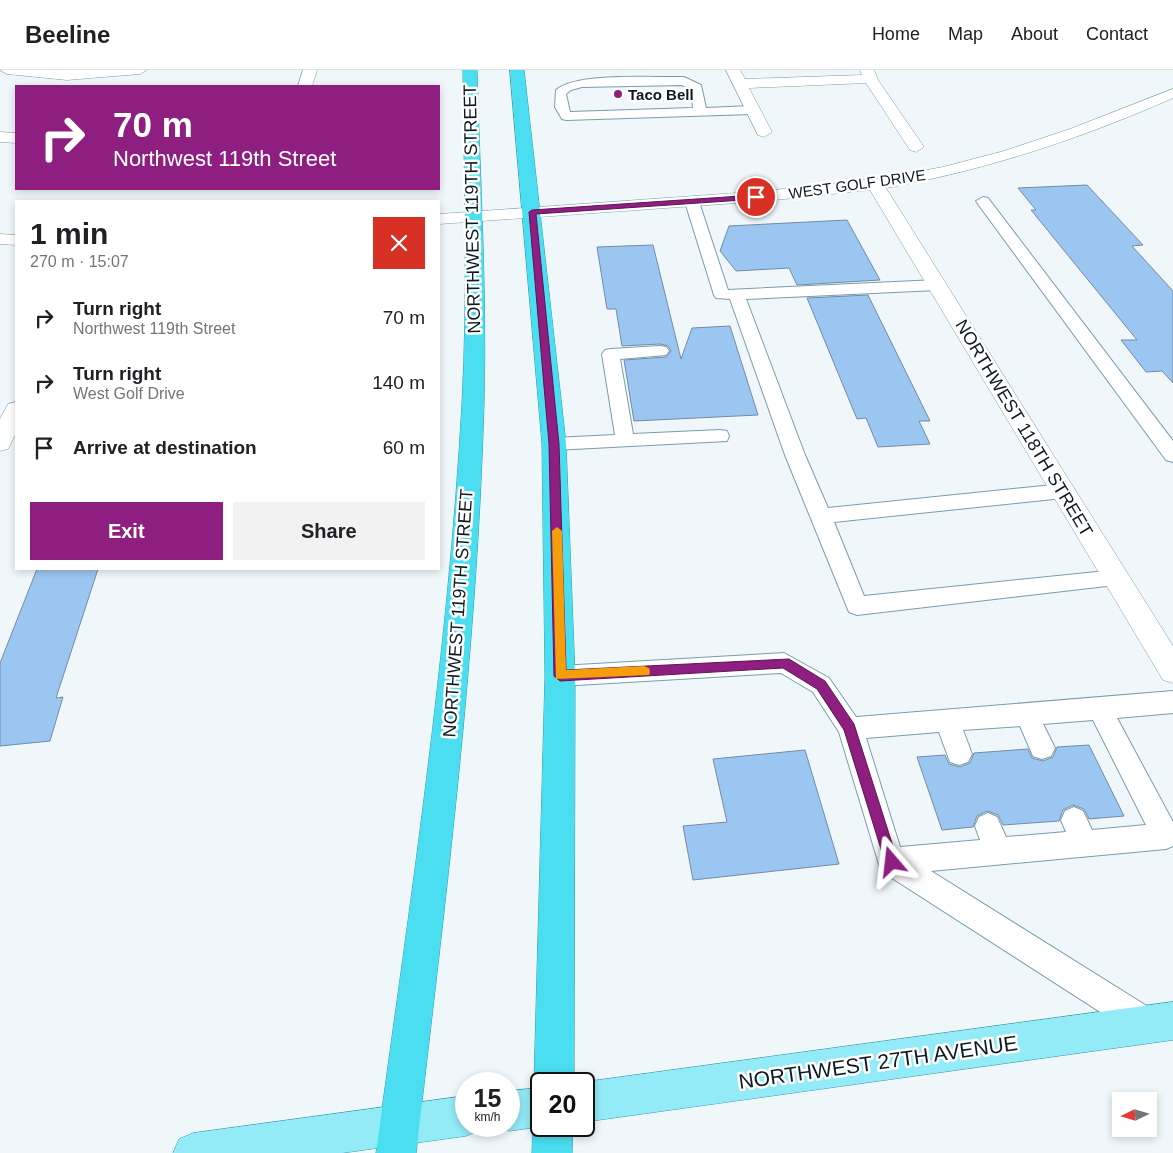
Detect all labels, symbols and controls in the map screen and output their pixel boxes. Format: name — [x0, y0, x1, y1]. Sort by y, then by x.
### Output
text: Beeline — [25, 21, 110, 48]
text: Home — [872, 24, 920, 44]
text: Map — [948, 24, 983, 44]
text: About — [1011, 24, 1058, 44]
text: Contact — [1086, 24, 1148, 44]
street label: NORTHWEST 119TH STREET — [460, 84, 484, 334]
place label: Taco Bell — [628, 86, 694, 103]
marker: Taco Bell — [612, 88, 624, 100]
icon: right — [30, 105, 95, 170]
text: 70 m — [113, 105, 193, 144]
text: Northwest 119th Street — [113, 146, 336, 171]
street label: WEST GOLF DRIVE — [787, 166, 927, 202]
pin — [735, 176, 777, 218]
icon: arrive — [742, 183, 770, 211]
text: 1 min — [30, 217, 108, 250]
button: close — [373, 217, 425, 269]
text: 270 m · 15:07 — [30, 253, 129, 270]
text: Turn right — [73, 298, 161, 319]
icon: right — [30, 304, 58, 332]
text: 70 m — [383, 307, 425, 328]
street label: NORTHWEST 118TH STREET — [951, 316, 1097, 540]
text: Northwest 119th Street — [73, 320, 235, 337]
text: Turn right — [73, 363, 161, 384]
icon: right — [30, 369, 58, 397]
text: 140 m — [372, 372, 425, 393]
text: West Golf Drive — [73, 385, 185, 402]
icon: arrive — [30, 434, 58, 462]
text: Arrive at destination — [73, 437, 257, 458]
text: 60 m — [383, 437, 425, 458]
street label: NORTHWEST 119TH STREET — [439, 488, 477, 738]
button: Exit — [30, 502, 223, 560]
button: Share — [233, 502, 425, 560]
position arrow — [865, 835, 917, 887]
street label: NORTHWEST 27TH AVENUE — [737, 1031, 1019, 1093]
speed limit sign: 20 — [530, 1072, 595, 1137]
text: 15 — [474, 1084, 501, 1112]
north arrow — [1112, 1092, 1158, 1138]
map controls — [1112, 1092, 1157, 1137]
text: km/h — [474, 1110, 501, 1124]

